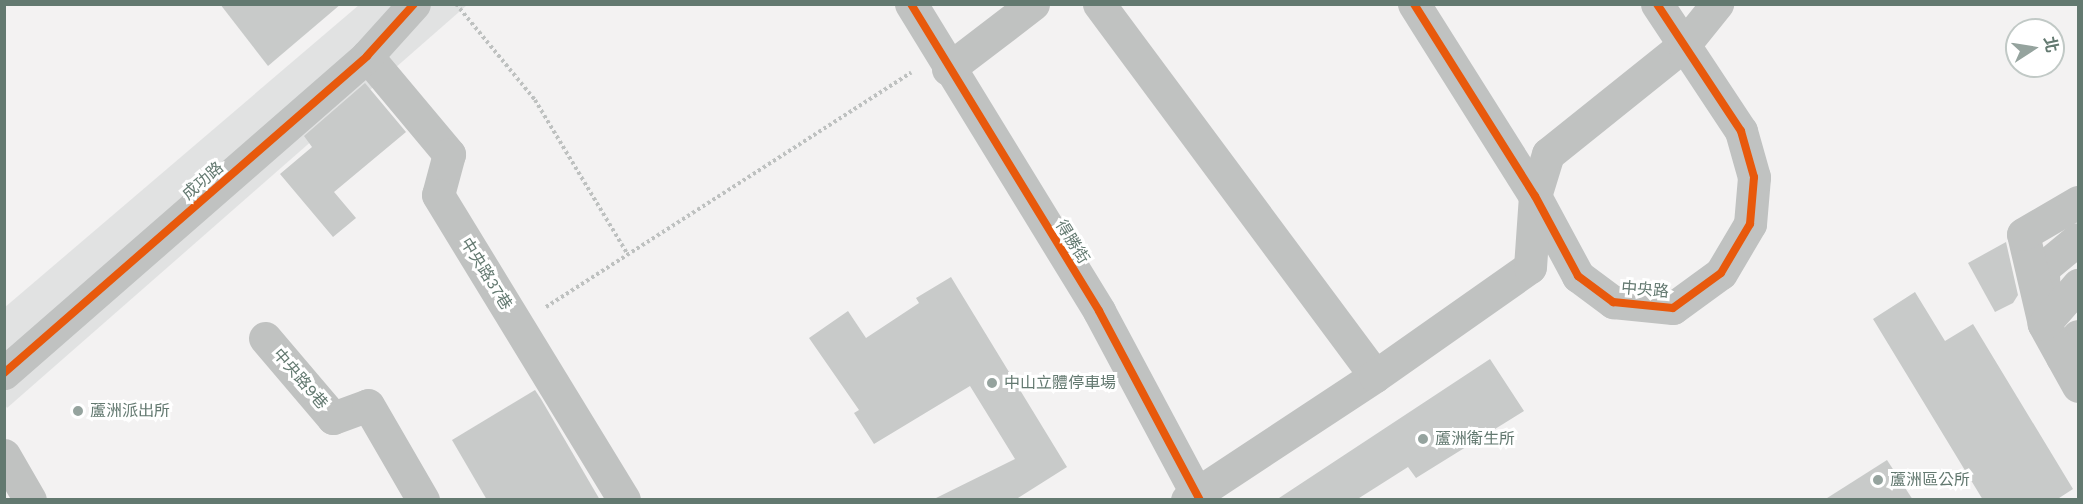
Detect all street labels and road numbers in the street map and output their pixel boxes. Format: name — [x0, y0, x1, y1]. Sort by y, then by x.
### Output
street label: 成功路 — [179, 158, 227, 204]
street label: 得勝街 — [1051, 217, 1093, 267]
street label: 中央路37巷 — [456, 234, 516, 314]
street label: 中央路 — [1620, 278, 1670, 302]
street label: 中央路9巷 — [269, 345, 331, 413]

